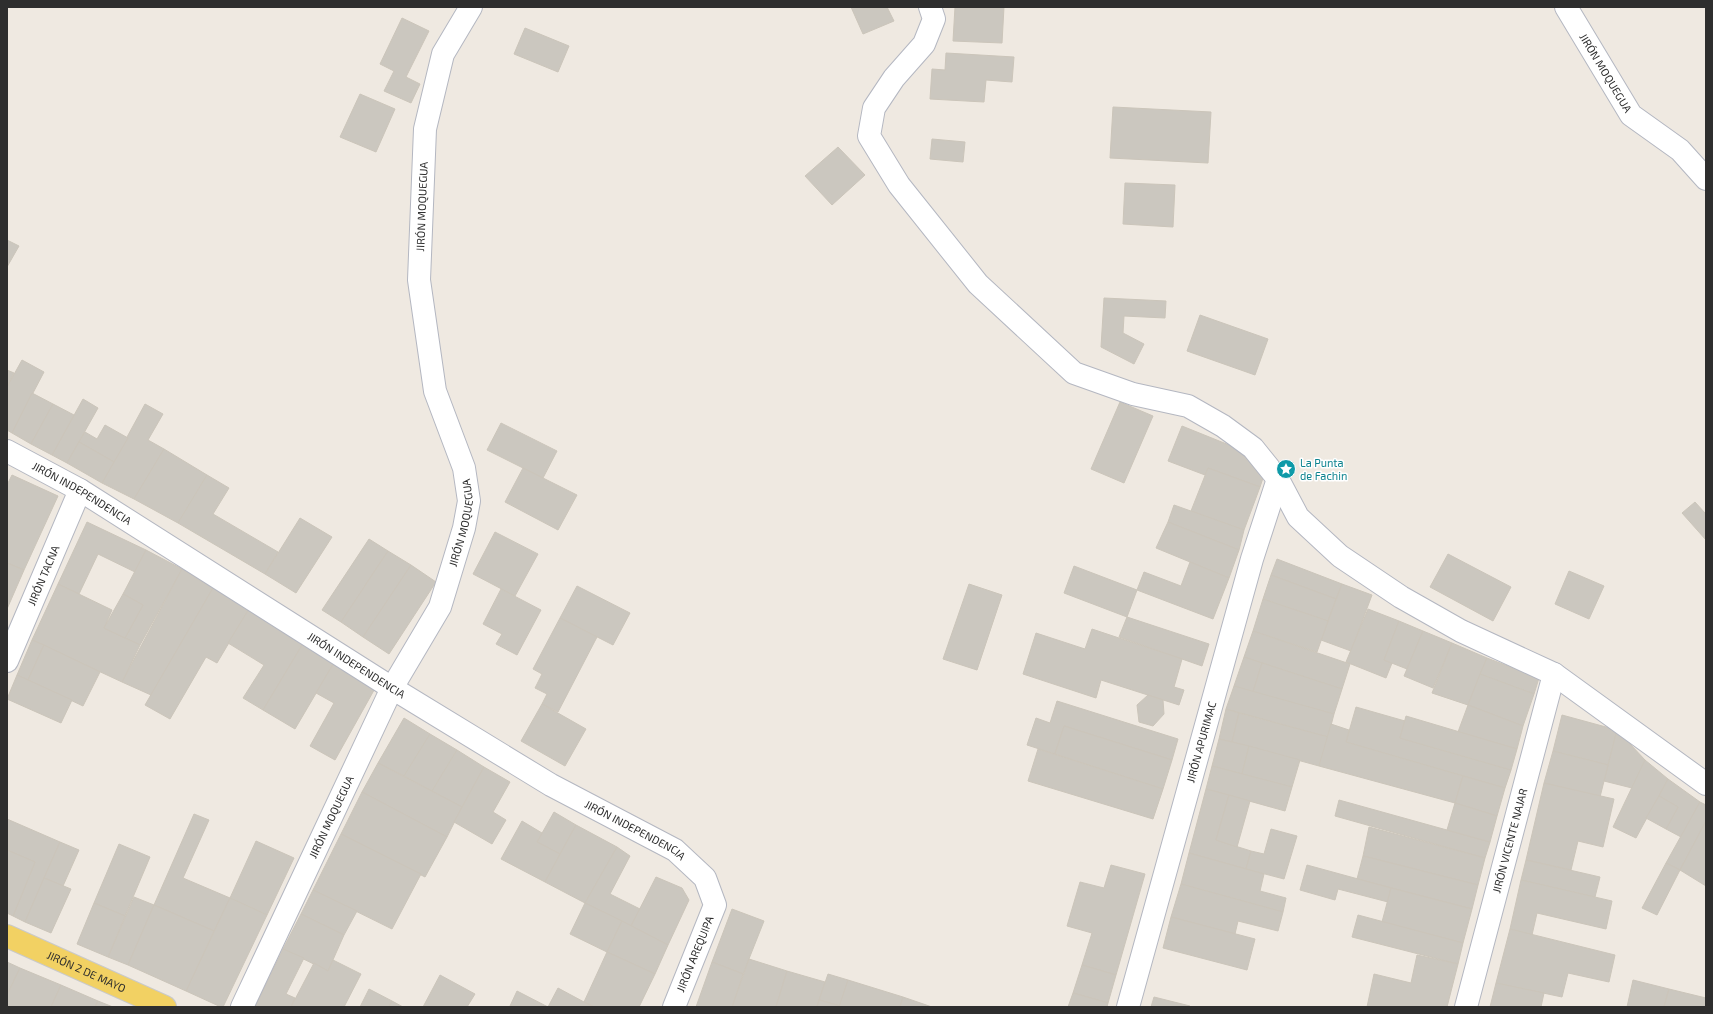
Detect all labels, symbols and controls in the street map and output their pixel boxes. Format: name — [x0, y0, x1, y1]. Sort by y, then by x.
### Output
street label: JIRÓN MOQUEGUA — [1577, 31, 1635, 115]
street label: JIRÓN MOQUEGUA — [413, 161, 430, 252]
place label: La Punta de Fachin — [1300, 456, 1347, 482]
place icon: La Punta de Fachin — [1275, 458, 1297, 480]
street label: JIRÓN INDEPENDENCIA — [30, 459, 134, 527]
street label: JIRÓN MOQUEGUA — [446, 478, 475, 568]
street label: JIRÓN TACNA — [24, 543, 62, 607]
street label: JIRÓN INDEPENDENCIA — [305, 629, 408, 701]
street label: JIRÓN APURIMAC — [1183, 700, 1218, 784]
street label: JIRÓN MOQUEGUA — [306, 773, 356, 860]
street label: JIRÓN VICENTE NAJAR — [1489, 787, 1530, 894]
street label: JIRÓN INDEPENDENCIA — [583, 797, 689, 863]
street label: JIRÓN AREQUIPA — [673, 914, 717, 994]
street label: JIRÓN 2 DE MAYO — [45, 948, 128, 995]

